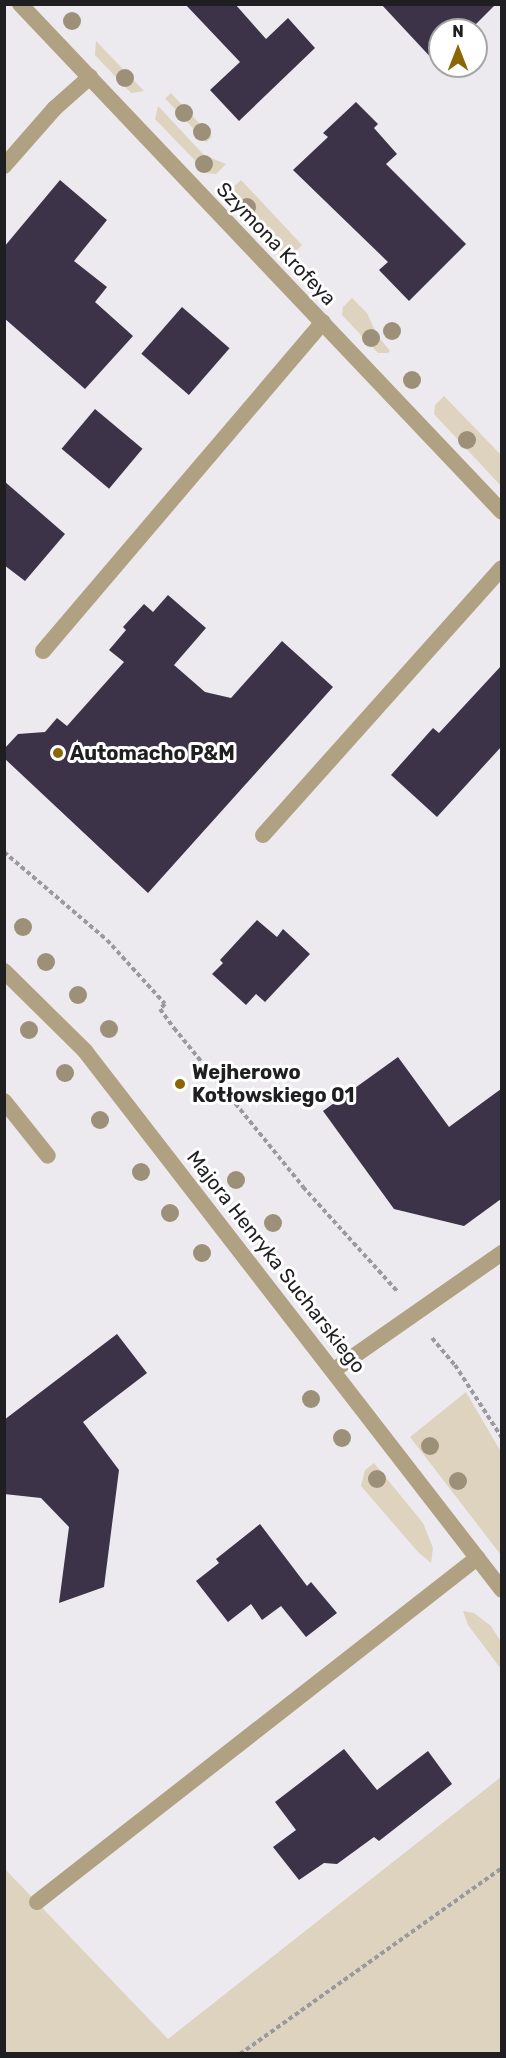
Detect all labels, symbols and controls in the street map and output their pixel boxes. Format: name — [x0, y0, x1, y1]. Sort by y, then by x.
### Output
north arrow — [428, 18, 488, 78]
text: N — [452, 22, 464, 41]
street label: Szymona Krofeya — [211, 177, 341, 311]
place label: Automacho P&M — [70, 741, 235, 765]
marker: Automacho P&M — [51, 746, 65, 760]
place label: Wejherowo Kotłowskiego 01 — [192, 1060, 355, 1107]
marker: Wejherowo Kotłowskiego 01 — [173, 1077, 187, 1091]
street label: Majora Henryka Sucharskiego — [182, 1146, 370, 1378]

